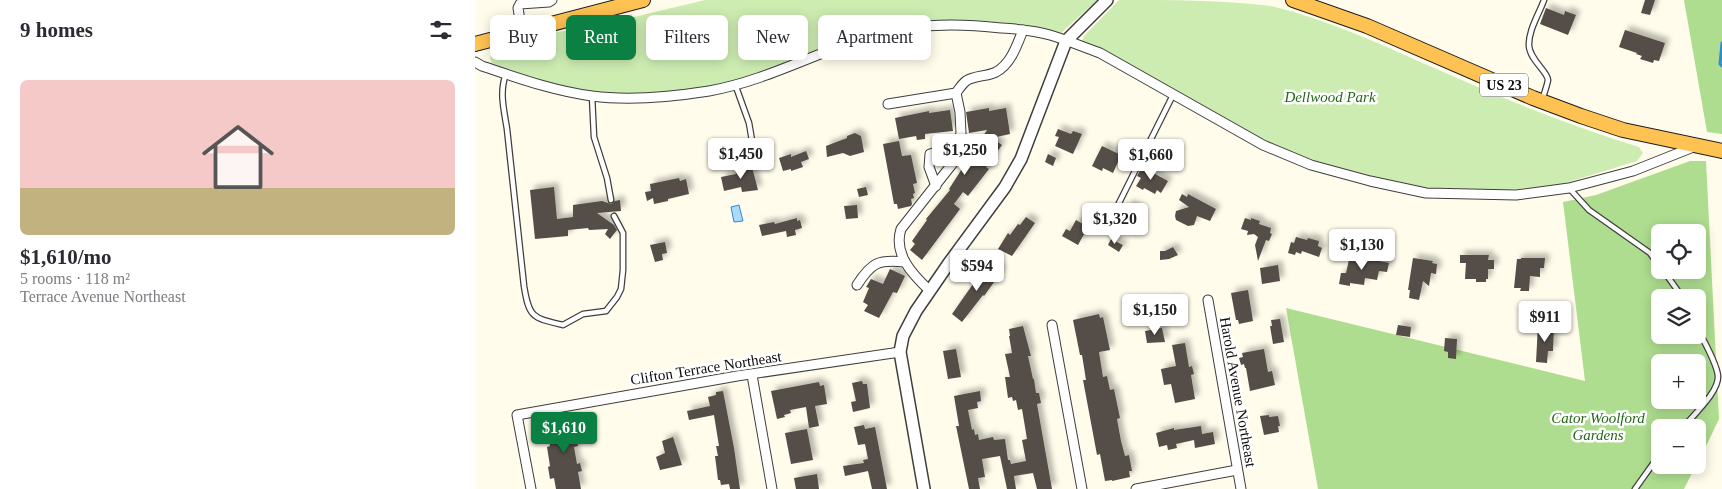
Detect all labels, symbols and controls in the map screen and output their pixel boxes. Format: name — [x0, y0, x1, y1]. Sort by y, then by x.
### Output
chip: Buy — [490, 15, 556, 60]
chip: Rent — [566, 15, 636, 60]
chip: Filters — [646, 15, 728, 60]
chip: New — [738, 15, 808, 60]
chip: Apartment — [818, 15, 931, 60]
icon: filters — [427, 16, 455, 44]
text: 9 homes — [20, 18, 93, 42]
road number: US 23 — [1480, 74, 1528, 96]
park label: Dellwood Park — [1283, 89, 1376, 105]
icon: home — [193, 112, 283, 202]
pin: $1,250 — [924, 134, 1006, 176]
pin: $1,450 — [700, 138, 782, 180]
pin: $1,660 — [1110, 138, 1192, 181]
text: $1,250 — [943, 141, 987, 158]
text: $1,450 — [719, 145, 763, 162]
text: $1,660 — [1129, 146, 1173, 163]
pin: $1,320 — [1074, 202, 1156, 245]
text: $1,320 — [1093, 210, 1137, 227]
map controls — [1651, 224, 1706, 474]
button: locate — [1651, 224, 1706, 279]
pin: $1,130 — [1321, 228, 1403, 271]
text: $1,130 — [1340, 236, 1384, 253]
text: $1,610/mo — [20, 245, 112, 269]
pin: $594 — [947, 250, 1007, 292]
text: $594 — [961, 257, 993, 274]
text: 5 rooms · 118 m² — [20, 270, 130, 287]
text: Terrace Avenue Northeast — [20, 288, 186, 305]
button: layers — [1651, 289, 1706, 344]
pin: $1,150 — [1114, 294, 1196, 336]
pin: $911 — [1515, 300, 1575, 343]
text: $1,150 — [1133, 301, 1177, 318]
text: $911 — [1529, 308, 1561, 325]
street label: Harold Avenue Northeast — [1217, 316, 1259, 469]
street label: Clifton Terrace Northeast — [629, 348, 784, 388]
button: + — [1651, 354, 1706, 409]
park label: Cator Woolford Gardens — [1551, 410, 1645, 443]
pin: $1,610 — [523, 412, 605, 454]
text: $1,610 — [542, 419, 586, 436]
button: − — [1651, 419, 1706, 474]

